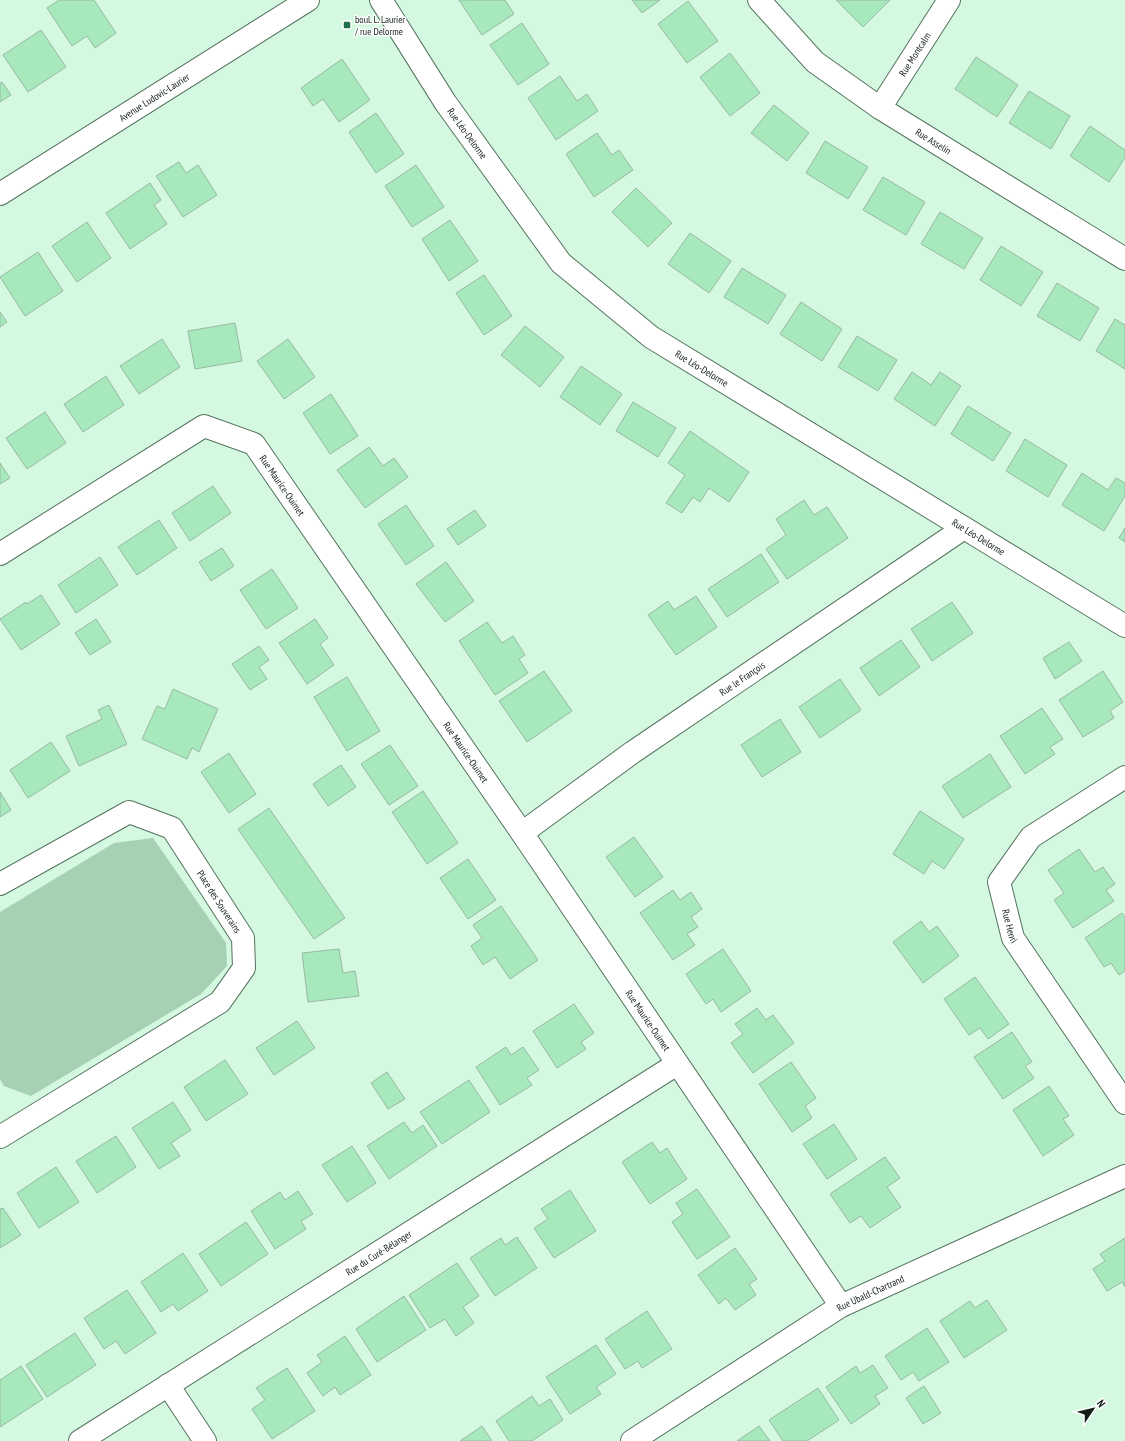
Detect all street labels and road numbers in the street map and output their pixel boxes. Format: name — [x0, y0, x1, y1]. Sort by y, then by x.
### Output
street label: Rue Montcalm — [896, 30, 933, 78]
street label: Avenue Ludovic-Laurier — [116, 70, 192, 124]
street label: Rue Léo-Delorme — [445, 105, 490, 161]
street label: Rue Asselin — [913, 125, 954, 157]
street label: Rue Léo-Delorme — [673, 347, 731, 389]
street label: Rue Maurice-Ouimet — [257, 452, 308, 518]
street label: Rue Léo-Delorme — [950, 516, 1008, 558]
street label: Rue le François — [717, 658, 768, 698]
street label: Rue Maurice-Ouimet — [441, 719, 492, 785]
street label: Place des Souverains — [194, 868, 245, 936]
street label: Rue Henri — [1000, 908, 1021, 946]
street label: Rue Maurice-Ouimet — [623, 987, 674, 1053]
street label: Rue du Curé-Bélanger — [343, 1227, 414, 1278]
street label: Rue Ubald-Chartrand — [834, 1272, 906, 1314]

